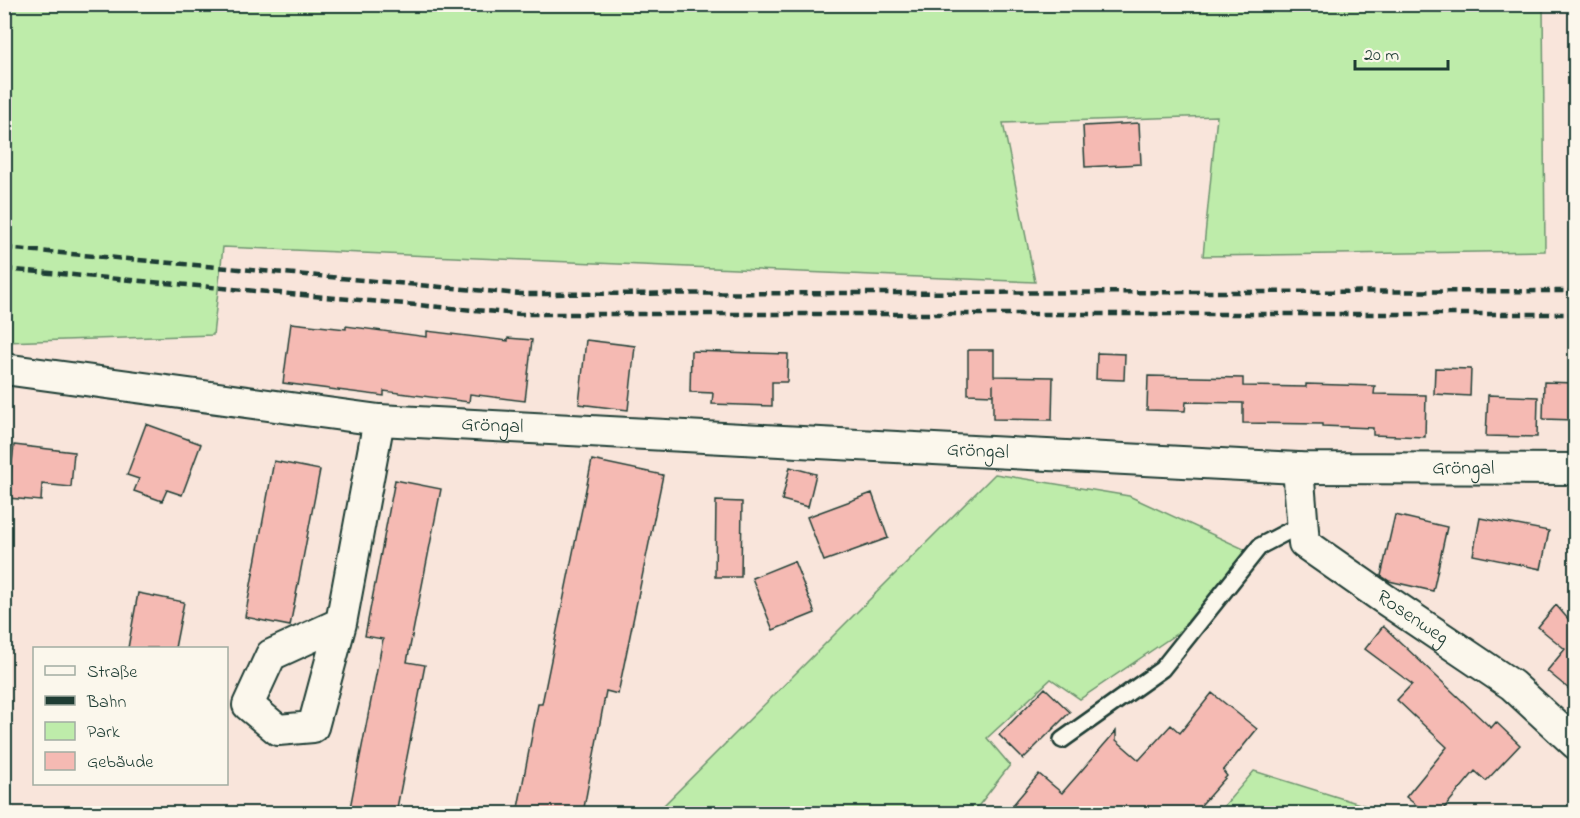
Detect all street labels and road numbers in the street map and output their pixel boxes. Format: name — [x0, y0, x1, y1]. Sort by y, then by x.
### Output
street label: Gröngal — [461, 410, 524, 442]
street label: Gröngal — [946, 435, 1010, 468]
street label: Gröngal — [1432, 454, 1494, 484]
street label: Rosenweg — [1370, 583, 1454, 654]

